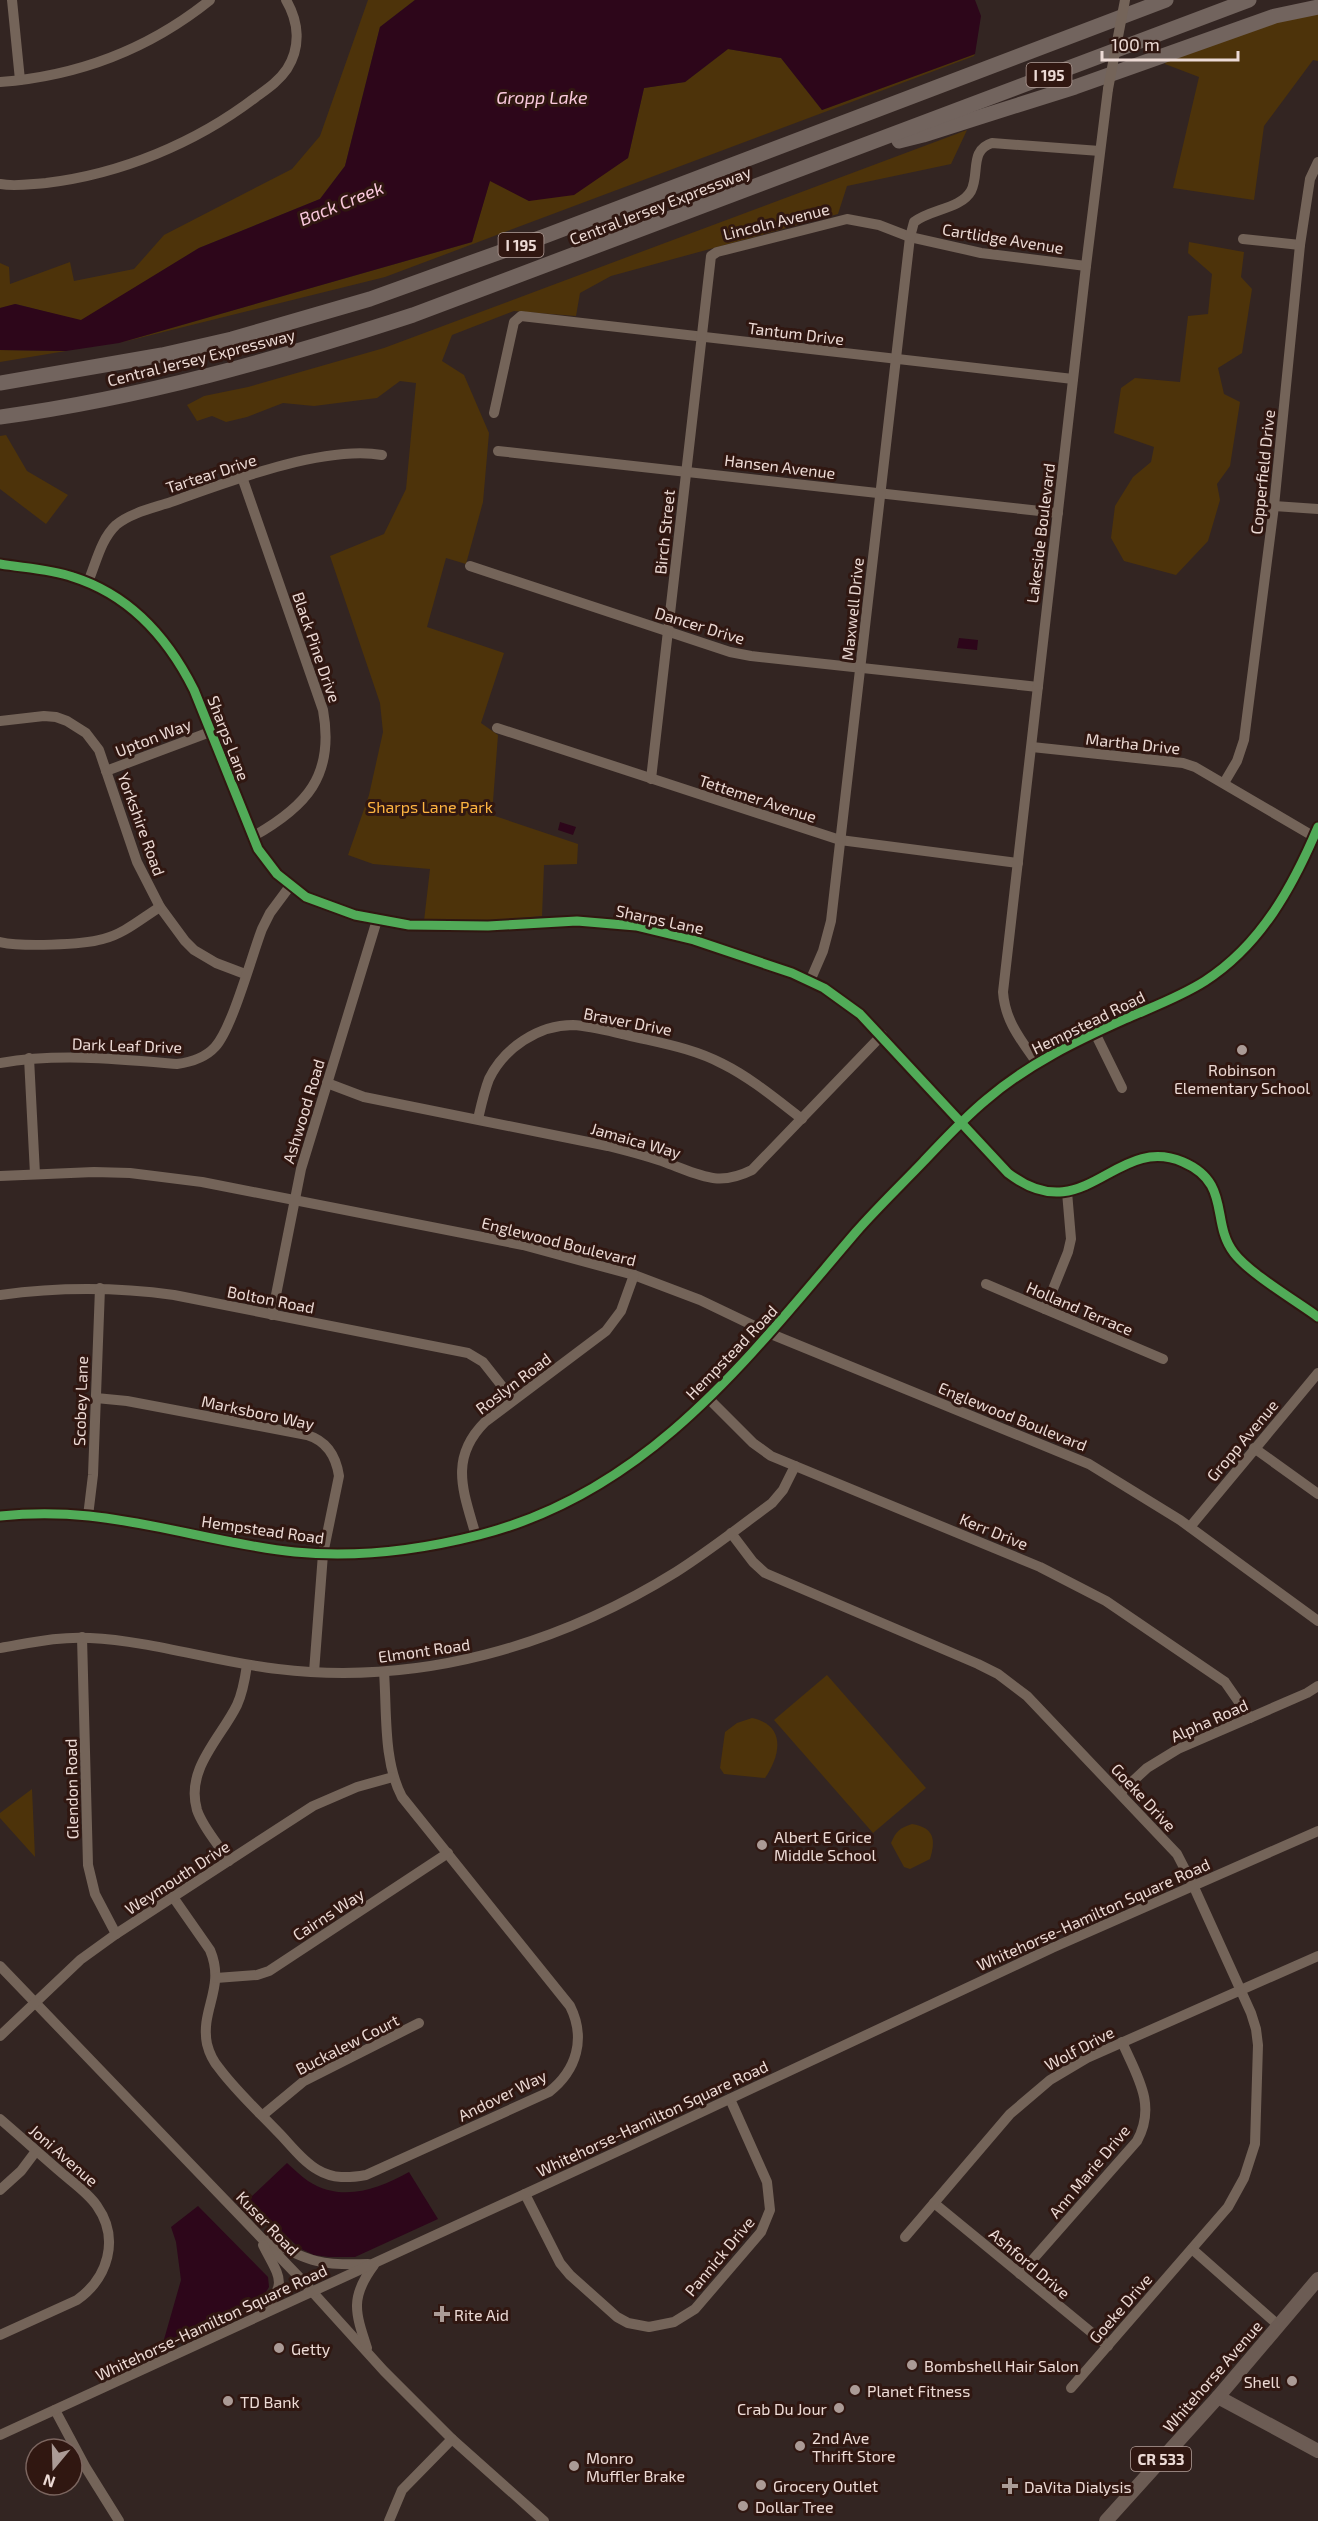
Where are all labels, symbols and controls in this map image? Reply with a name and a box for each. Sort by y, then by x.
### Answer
scale bar [1102,24,1238,62]
text: 100 m [1111,33,1160,55]
road number: I 195 [1026,63,1072,87]
water label: Gropp Lake [496,86,588,108]
street label: Central Jersey Expressway [567,161,754,248]
water label: Back Creek [295,176,387,230]
street label: Lincoln Avenue [721,199,831,243]
street label: Cartlidge Avenue [941,219,1065,257]
road number: I 195 [498,233,544,257]
street label: Tantum Drive [747,318,845,348]
street label: Central Jersey Expressway [105,324,297,390]
street label: Copperfield Drive [1246,409,1278,535]
street label: Tartear Drive [163,449,259,497]
street label: Hansen Avenue [723,450,837,482]
street label: Lakeside Boulevard [1022,462,1058,604]
street label: Birch Street [650,489,678,575]
street label: Maxwell Drive [837,556,867,662]
street label: Black Pine Drive [289,589,345,705]
street label: Dancer Drive [653,602,747,648]
street label: Sharps Lane [204,693,254,783]
street label: Upton Way [112,714,194,760]
street label: Martha Drive [1085,729,1181,757]
street label: Yorkshire Road [115,770,169,878]
street label: Tettemer Avenue [697,770,819,826]
park label: Sharps Lane Park [367,797,493,816]
street label: Sharps Lane [614,900,706,938]
street label: Hempstead Road [1028,986,1148,1058]
street label: Braver Drive [582,1003,674,1039]
street label: Dark Leaf Drive [72,1034,182,1056]
marker: Robinson Elementary School [1235,1043,1249,1057]
street label: Ashwood Road [278,1056,328,1166]
place label: Robinson Elementary School [1174,1060,1310,1097]
street label: Jamaica Way [589,1118,684,1162]
street label: Englewood Boulevard [480,1213,638,1269]
street label: Holland Terrace [1024,1277,1136,1339]
street label: Bolton Road [226,1281,316,1317]
street label: Hempstead Road [681,1301,781,1403]
street label: Roslyn Road [472,1348,554,1418]
street label: Scobey Lane [69,1356,91,1446]
street label: Englewood Boulevard [936,1377,1090,1455]
street label: Marksboro Way [200,1391,317,1433]
street label: Gropp Avenue [1202,1395,1282,1485]
street label: Kerr Drive [957,1509,1031,1553]
street label: Hempstead Road [200,1511,326,1547]
street label: Elmont Road [377,1634,471,1666]
street label: Alpha Road [1167,1695,1251,1745]
street label: Glendon Road [61,1739,81,1839]
street label: Goeke Drive [1108,1759,1180,1835]
place label: Albert E Grice Middle School [774,1827,877,1864]
street label: Weymouth Drive [121,1836,233,1918]
marker: Albert E Grice Middle School [755,1838,769,1852]
street label: Whitehorse-Hamilton Square Road [973,1854,1213,1974]
street label: Cairns Way [289,1884,368,1944]
street label: Buckalew Court [292,2010,402,2078]
street label: Wolf Drive [1041,2022,1117,2074]
street label: Whitehorse-Hamilton Square Road [533,2056,771,2180]
street label: Andover Way [455,2065,550,2125]
street label: Joni Avenue [26,2120,102,2190]
street label: Ann Marie Drive [1045,2121,1133,2221]
street label: Kuser Road [233,2187,303,2259]
street label: Pannick Drive [680,2212,758,2300]
street label: Ashford Drive [986,2224,1074,2302]
street label: Whitehorse-Hamilton Square Road [92,2260,330,2384]
street label: Goeke Drive [1085,2269,1155,2347]
place label: Rite Aid [454,2305,509,2324]
marker: Rite Aid [435,2307,449,2321]
street label: Whitehorse Avenue [1158,2316,1266,2436]
place label: Getty [291,2339,331,2358]
marker: Getty [272,2341,286,2355]
place label: Bombshell Hair Salon [924,2356,1079,2375]
marker: Bombshell Hair Salon [905,2358,919,2372]
place label: Shell [1244,2372,1280,2391]
marker: Shell [1285,2374,1299,2388]
place label: Planet Fitness [867,2381,970,2400]
marker: Planet Fitness [848,2383,862,2397]
place label: TD Bank [240,2392,300,2411]
marker: TD Bank [221,2394,235,2408]
place label: Crab Du Jour [737,2399,828,2418]
marker: Crab Du Jour [832,2401,846,2415]
place label: 2nd Ave Thrift Store [812,2428,896,2465]
north arrow [24,2437,84,2497]
marker: 2nd Ave Thrift Store [793,2439,807,2453]
road number: CR 533 [1131,2447,1191,2471]
place label: Monro Muffler Brake [586,2448,685,2485]
marker: Monro Muffler Brake [567,2459,581,2473]
text: N [40,2471,58,2493]
place label: Grocery Outlet [773,2476,878,2495]
marker: DaVita Dialysis [1001,2477,1019,2495]
place label: DaVita Dialysis [1024,2477,1132,2496]
marker: Grocery Outlet [754,2478,768,2492]
place label: Dollar Tree [755,2497,833,2516]
marker: Dollar Tree [736,2499,750,2513]

